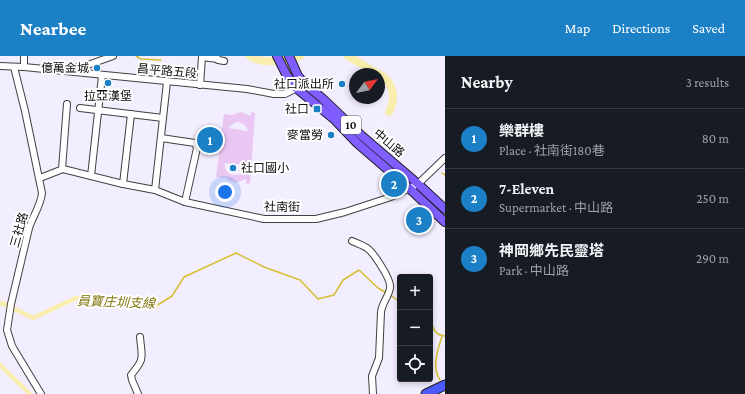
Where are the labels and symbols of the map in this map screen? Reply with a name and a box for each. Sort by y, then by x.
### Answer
place label: 億萬金城 [41,61,89,75]
street label: 昌平路五段 [136,61,198,81]
marker: 億萬金城 [92,63,102,73]
north arrow [349,68,385,104]
place label: 社口派出所 [274,77,334,91]
marker: 拉亞漢堡 [103,78,113,88]
marker: 社口派出所 [337,79,347,89]
place label: 拉亞漢堡 [84,89,132,103]
place label: 社口 [285,102,309,116]
marker: 社口 [312,104,322,114]
road number: 10 [341,116,361,134]
pin: 1 [197,125,223,155]
street label: 中山路 [371,126,407,160]
place label: 麥當勞 [287,128,323,142]
marker: 麥當勞 [326,130,336,140]
place label: 社口國小 [241,161,289,175]
marker: 社口國小 [228,163,238,173]
pin: 2 [381,169,407,199]
your location [215,182,235,202]
street label: 社南街 [264,200,300,214]
pin: 3 [406,205,432,235]
street label: 三社路 [7,211,31,249]
water label: 員寶庄圳支線 [77,293,157,311]

